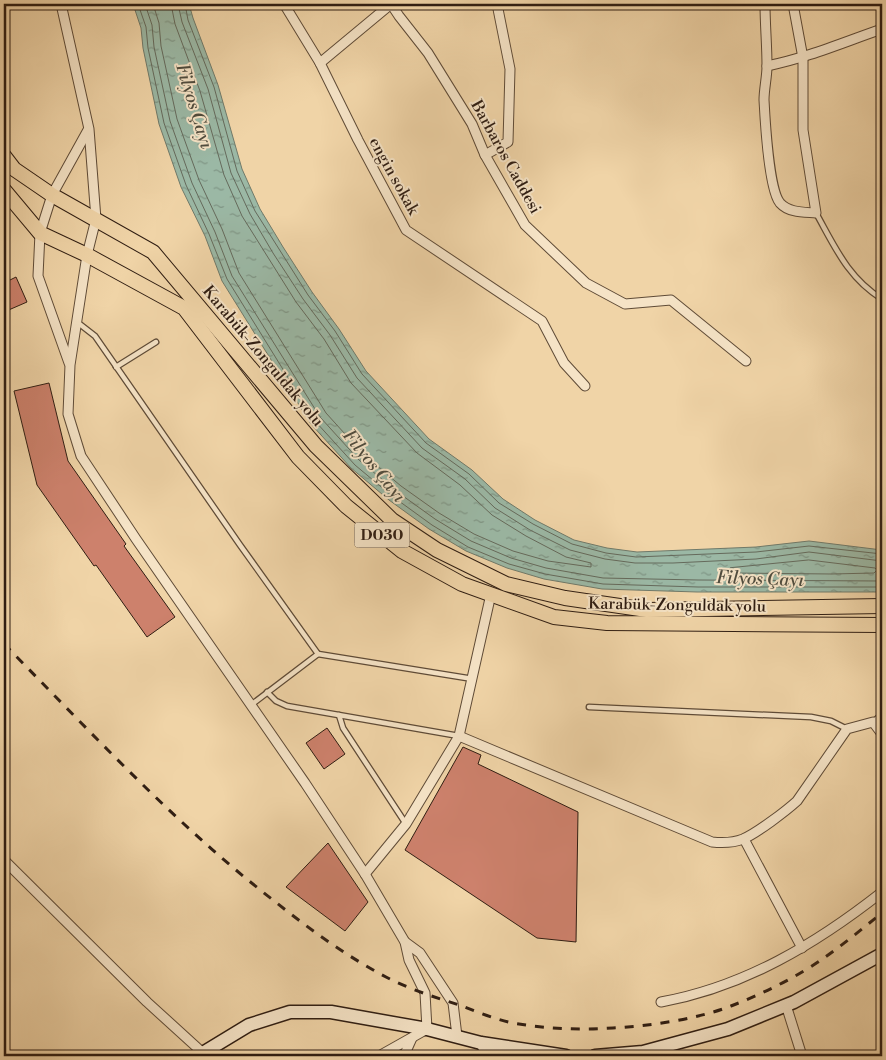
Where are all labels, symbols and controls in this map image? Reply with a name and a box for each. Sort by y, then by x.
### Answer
water label: Filyos Çayı [170,61,218,152]
street label: Barbaros Caddesi [466,96,546,217]
street label: engin sokak [365,134,424,220]
street label: Karabük-Zonguldak yolu [198,281,328,431]
water label: Filyos Çayı [337,425,411,508]
road number: D030 [354,522,410,548]
water label: Filyos Çayı [716,566,805,592]
street label: Karabük-Zonguldak yolu [588,593,766,617]

